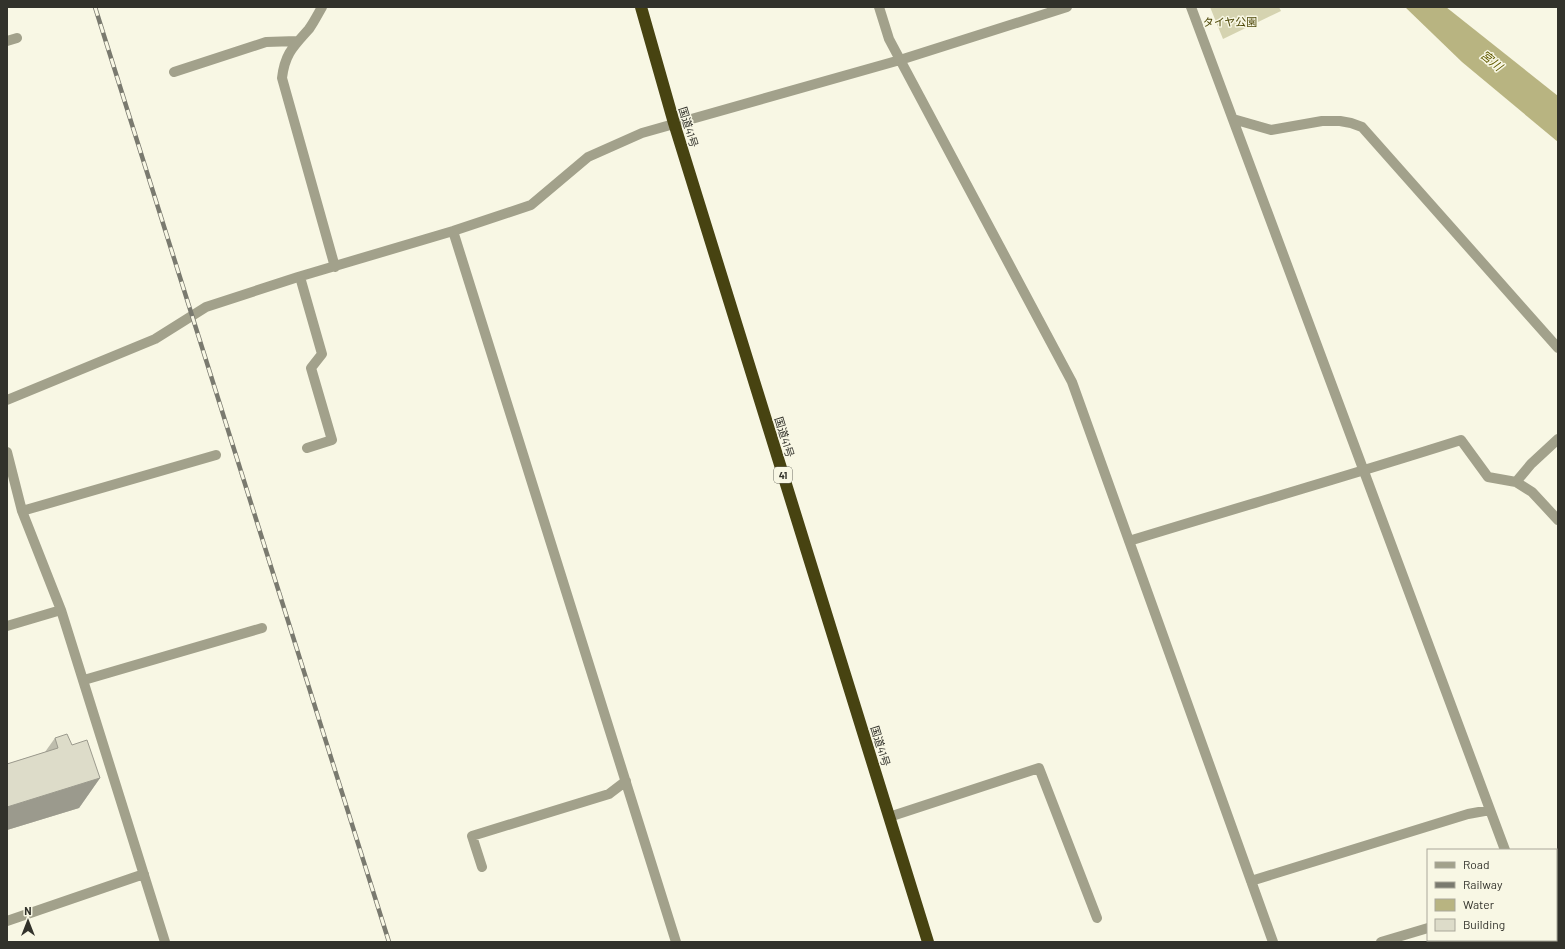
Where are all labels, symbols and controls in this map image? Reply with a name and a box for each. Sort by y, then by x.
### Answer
park label: タイヤ公園 [1203,15,1257,28]
water label: 宮川 [1478,47,1507,74]
street label: 国道41号 [677,105,701,149]
street label: 国道41号 [773,415,797,459]
road number: 41 [774,467,792,483]
street label: 国道41号 [869,724,893,768]
legend [1427,849,1557,941]
text: Road [1463,857,1490,871]
text: Railway [1463,877,1503,891]
text: Water [1463,897,1495,911]
north arrow [8,901,48,941]
text: N [24,904,32,917]
text: Building [1463,917,1505,931]

